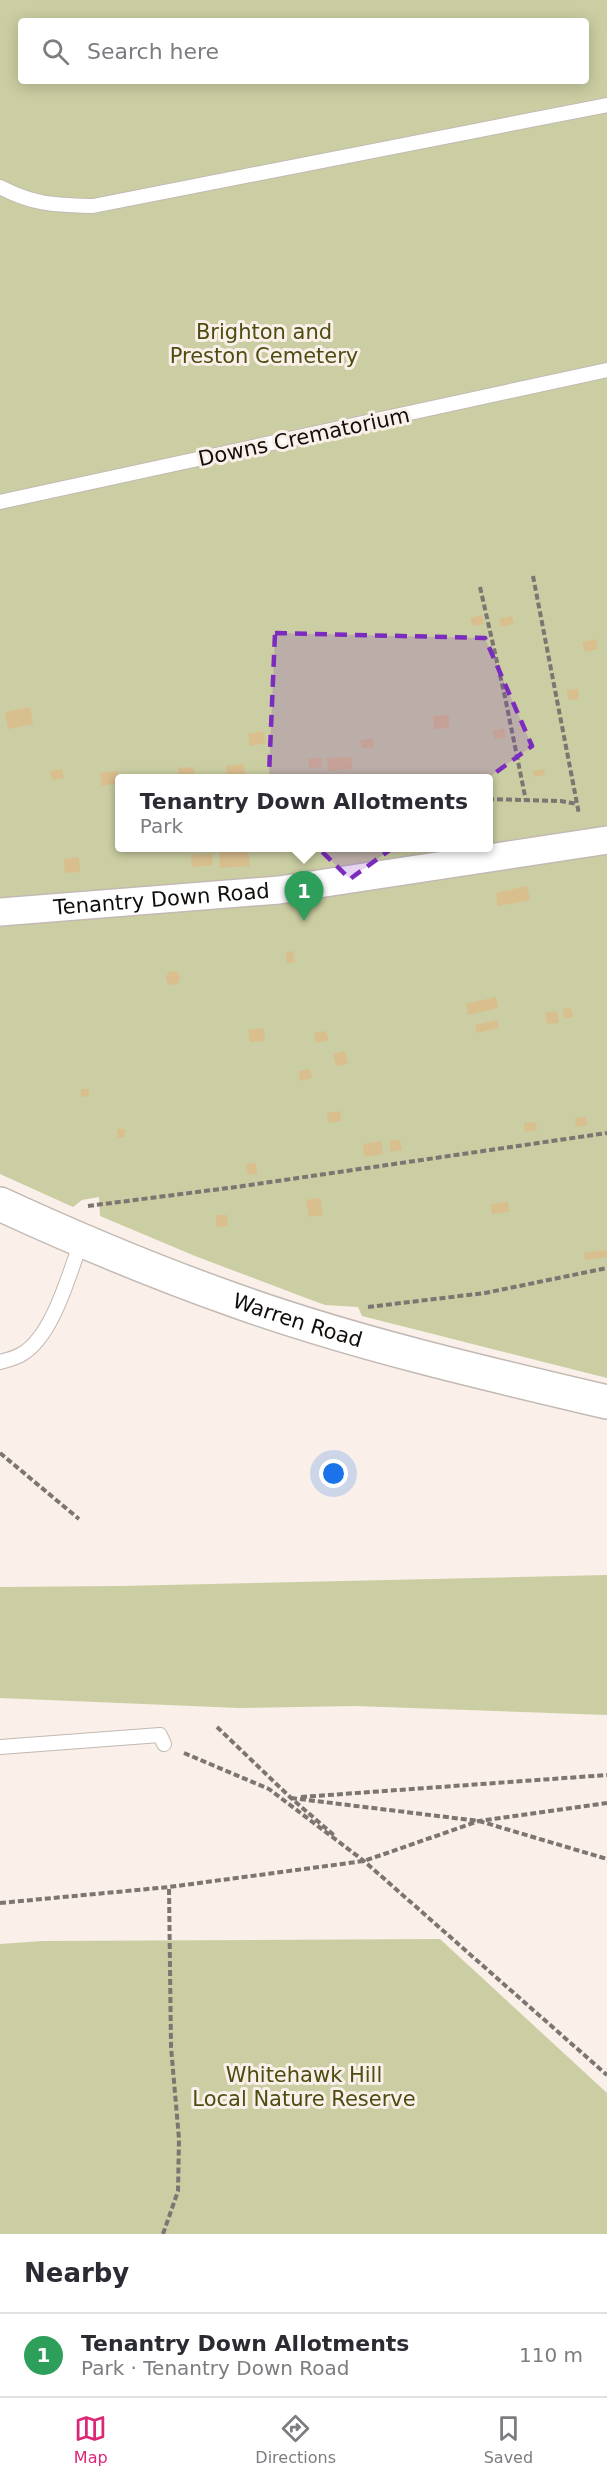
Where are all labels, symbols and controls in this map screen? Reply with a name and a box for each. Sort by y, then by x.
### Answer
search box [18,18,589,84]
icon: search [39,35,72,68]
text: Search here [87,39,219,64]
park label: Brighton and Preston Cemetery [170,320,358,368]
street label: Downs Crematorium [196,403,412,471]
popup [115,774,493,852]
text: Tenantry Down Allotments [140,789,468,814]
text: Park [140,814,183,838]
pin: 1 [284,872,324,921]
street label: Tenantry Down Road [52,879,270,920]
street label: Warren Road [230,1289,365,1352]
your location [319,1459,348,1488]
park label: Whitehawk Hill Local Nature Reserve [192,2063,416,2111]
text: Nearby [24,2258,129,2288]
text: Tenantry Down Allotments [81,2331,409,2356]
text: 1 [37,2343,50,2367]
text: 110 m [519,2343,583,2367]
text: Park · Tenantry Down Road [81,2356,350,2380]
tab: Map [74,2412,108,2467]
tab: Directions [255,2412,336,2467]
tab: Saved [484,2412,533,2467]

